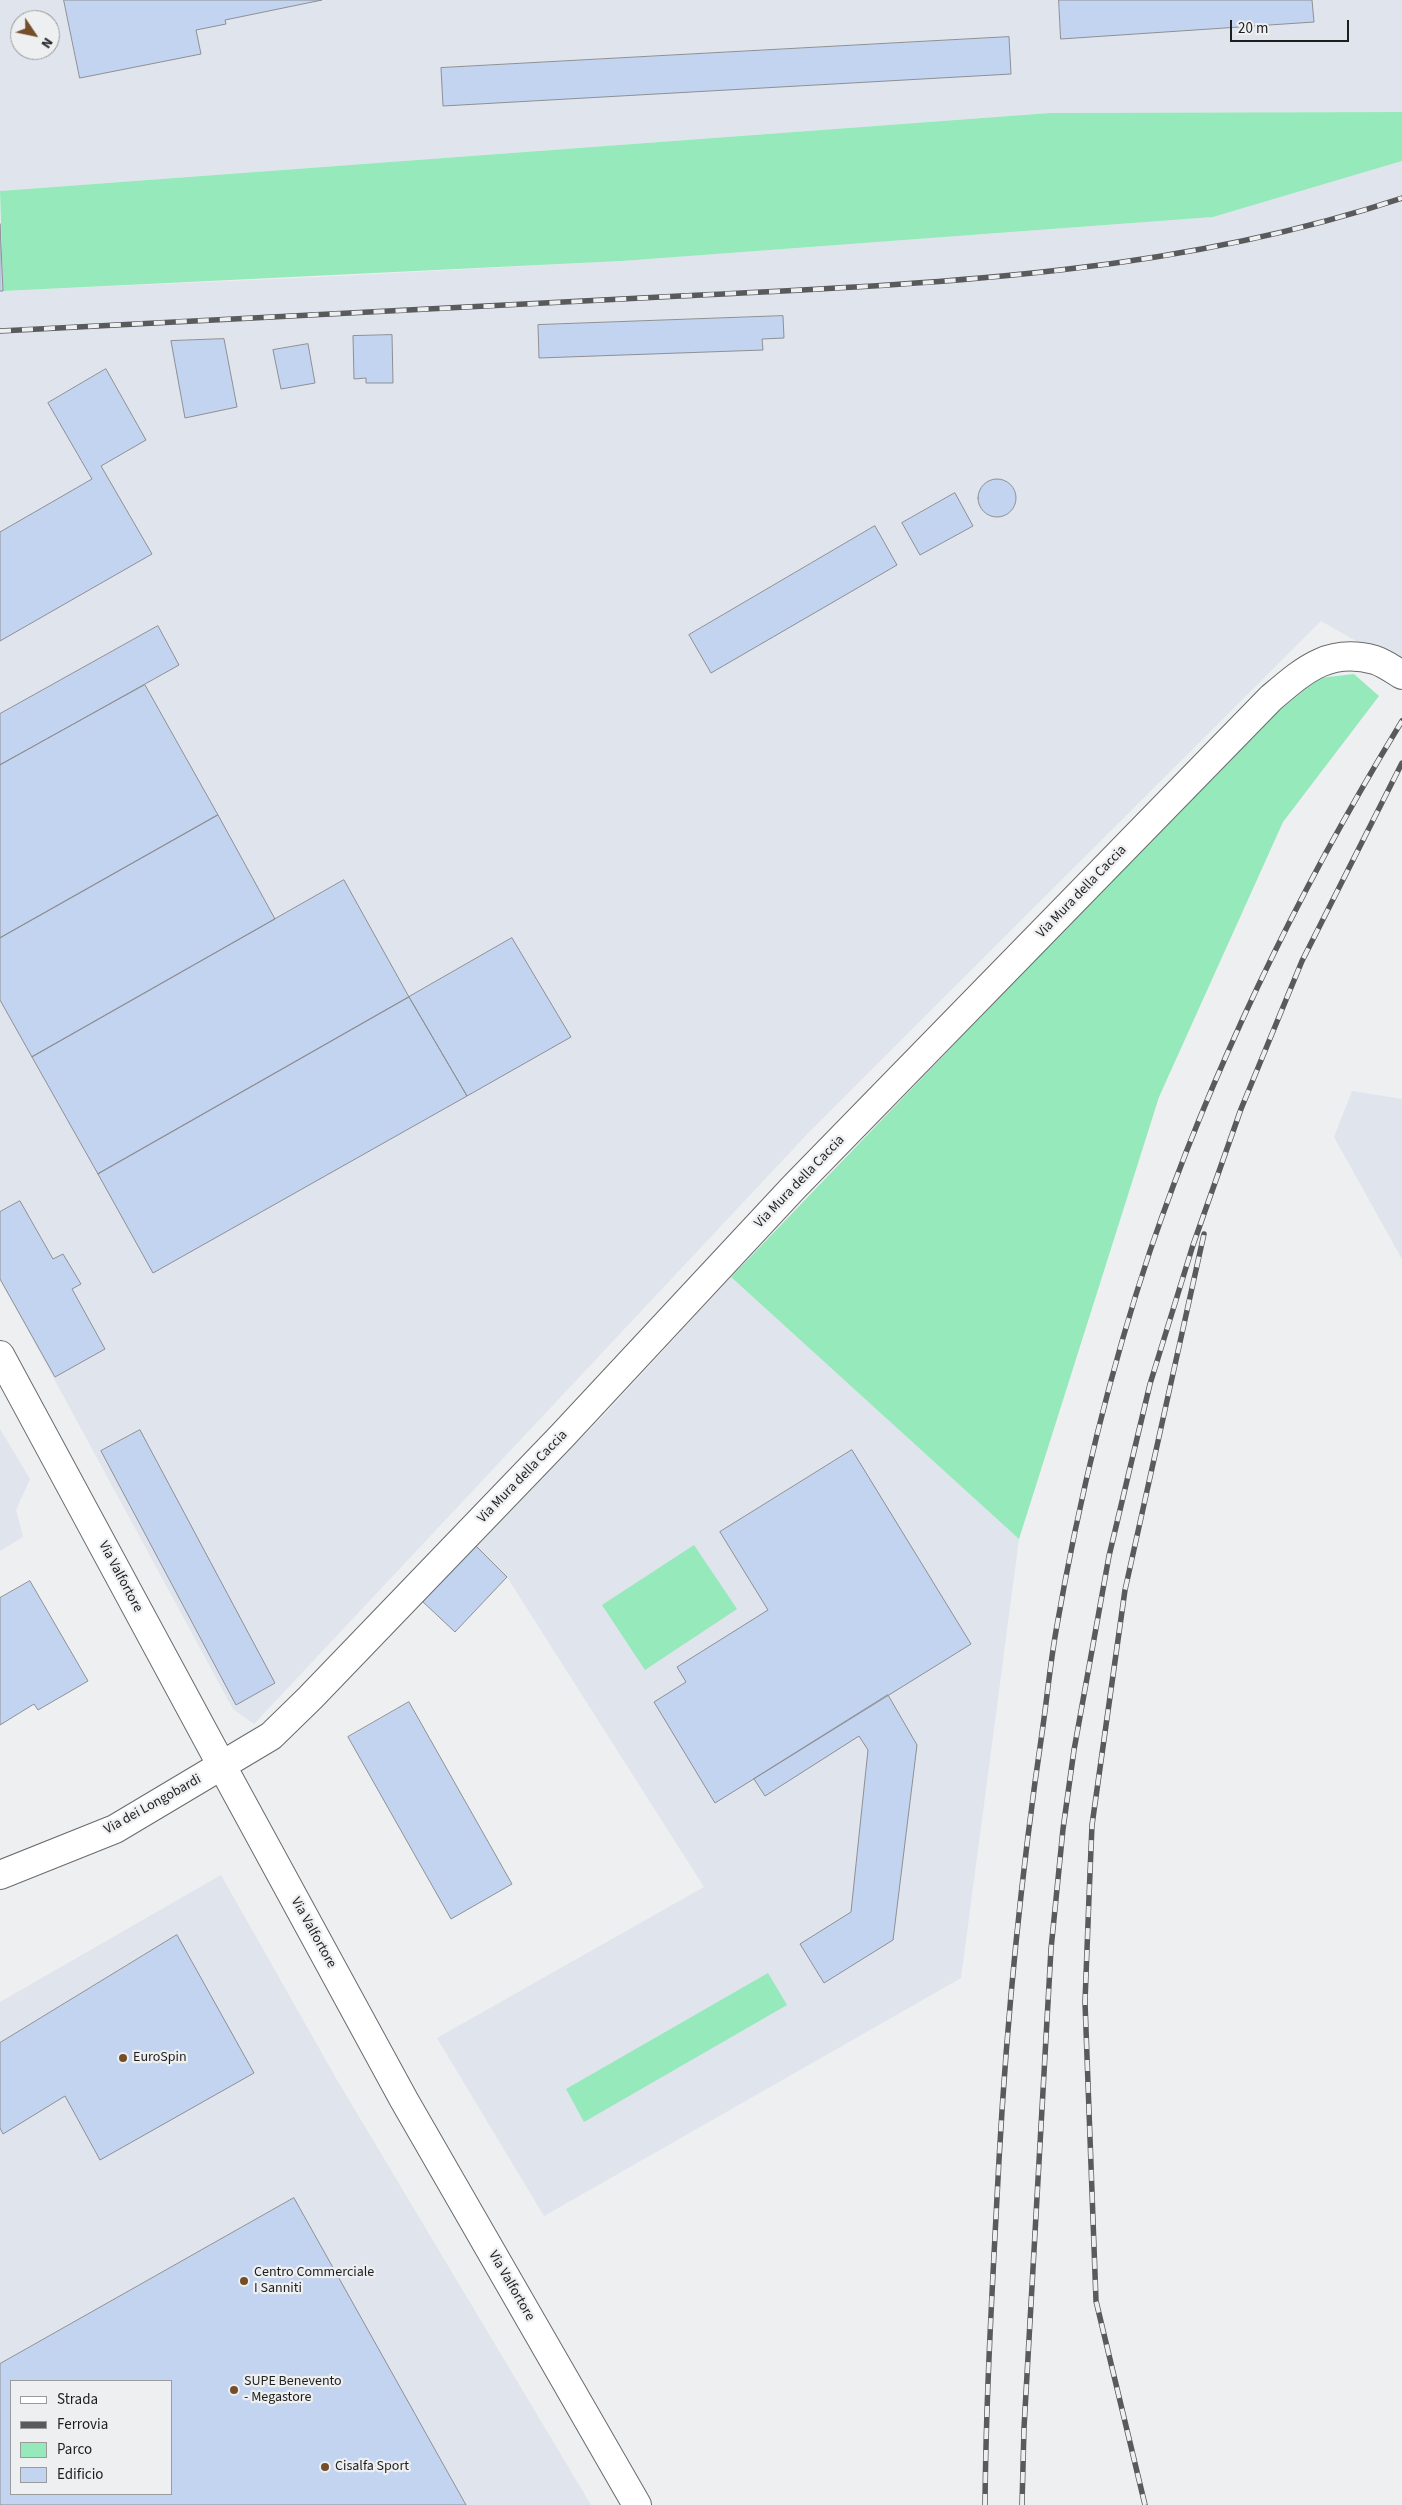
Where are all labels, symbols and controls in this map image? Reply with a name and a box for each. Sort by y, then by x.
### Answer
north arrow [10,10,60,60]
scale bar [1232,10,1351,42]
text: 20 m [1238,18,1268,39]
text: N [36,33,58,52]
street label: Via Mura della Caccia [1033,842,1131,942]
street label: Via Mura della Caccia [751,1132,849,1232]
street label: Via Mura della Caccia [474,1427,572,1527]
street label: Via Valfortore [94,1539,146,1615]
street label: Via dei Longobardi [102,1771,204,1839]
street label: Via Valfortore [287,1895,339,1971]
place label: EuroSpin [133,2050,187,2066]
marker: EuroSpin [117,2052,129,2064]
street label: Via Valfortore [484,2248,538,2324]
place label: Centro Commerciale I Sanniti [254,2265,374,2298]
marker: Centro Commerciale I Sanniti [238,2275,250,2287]
place label: SUPE Benevento - Megastore [244,2374,342,2406]
legend [10,2380,172,2495]
marker: SUPE Benevento - Megastore [228,2384,240,2396]
text: Strada [57,2389,98,2410]
text: Ferrovia [57,2414,108,2435]
text: Parco [57,2439,92,2460]
place label: Cisalfa Sport [335,2459,409,2475]
marker: Cisalfa Sport [319,2461,331,2473]
text: Edificio [57,2464,104,2485]

